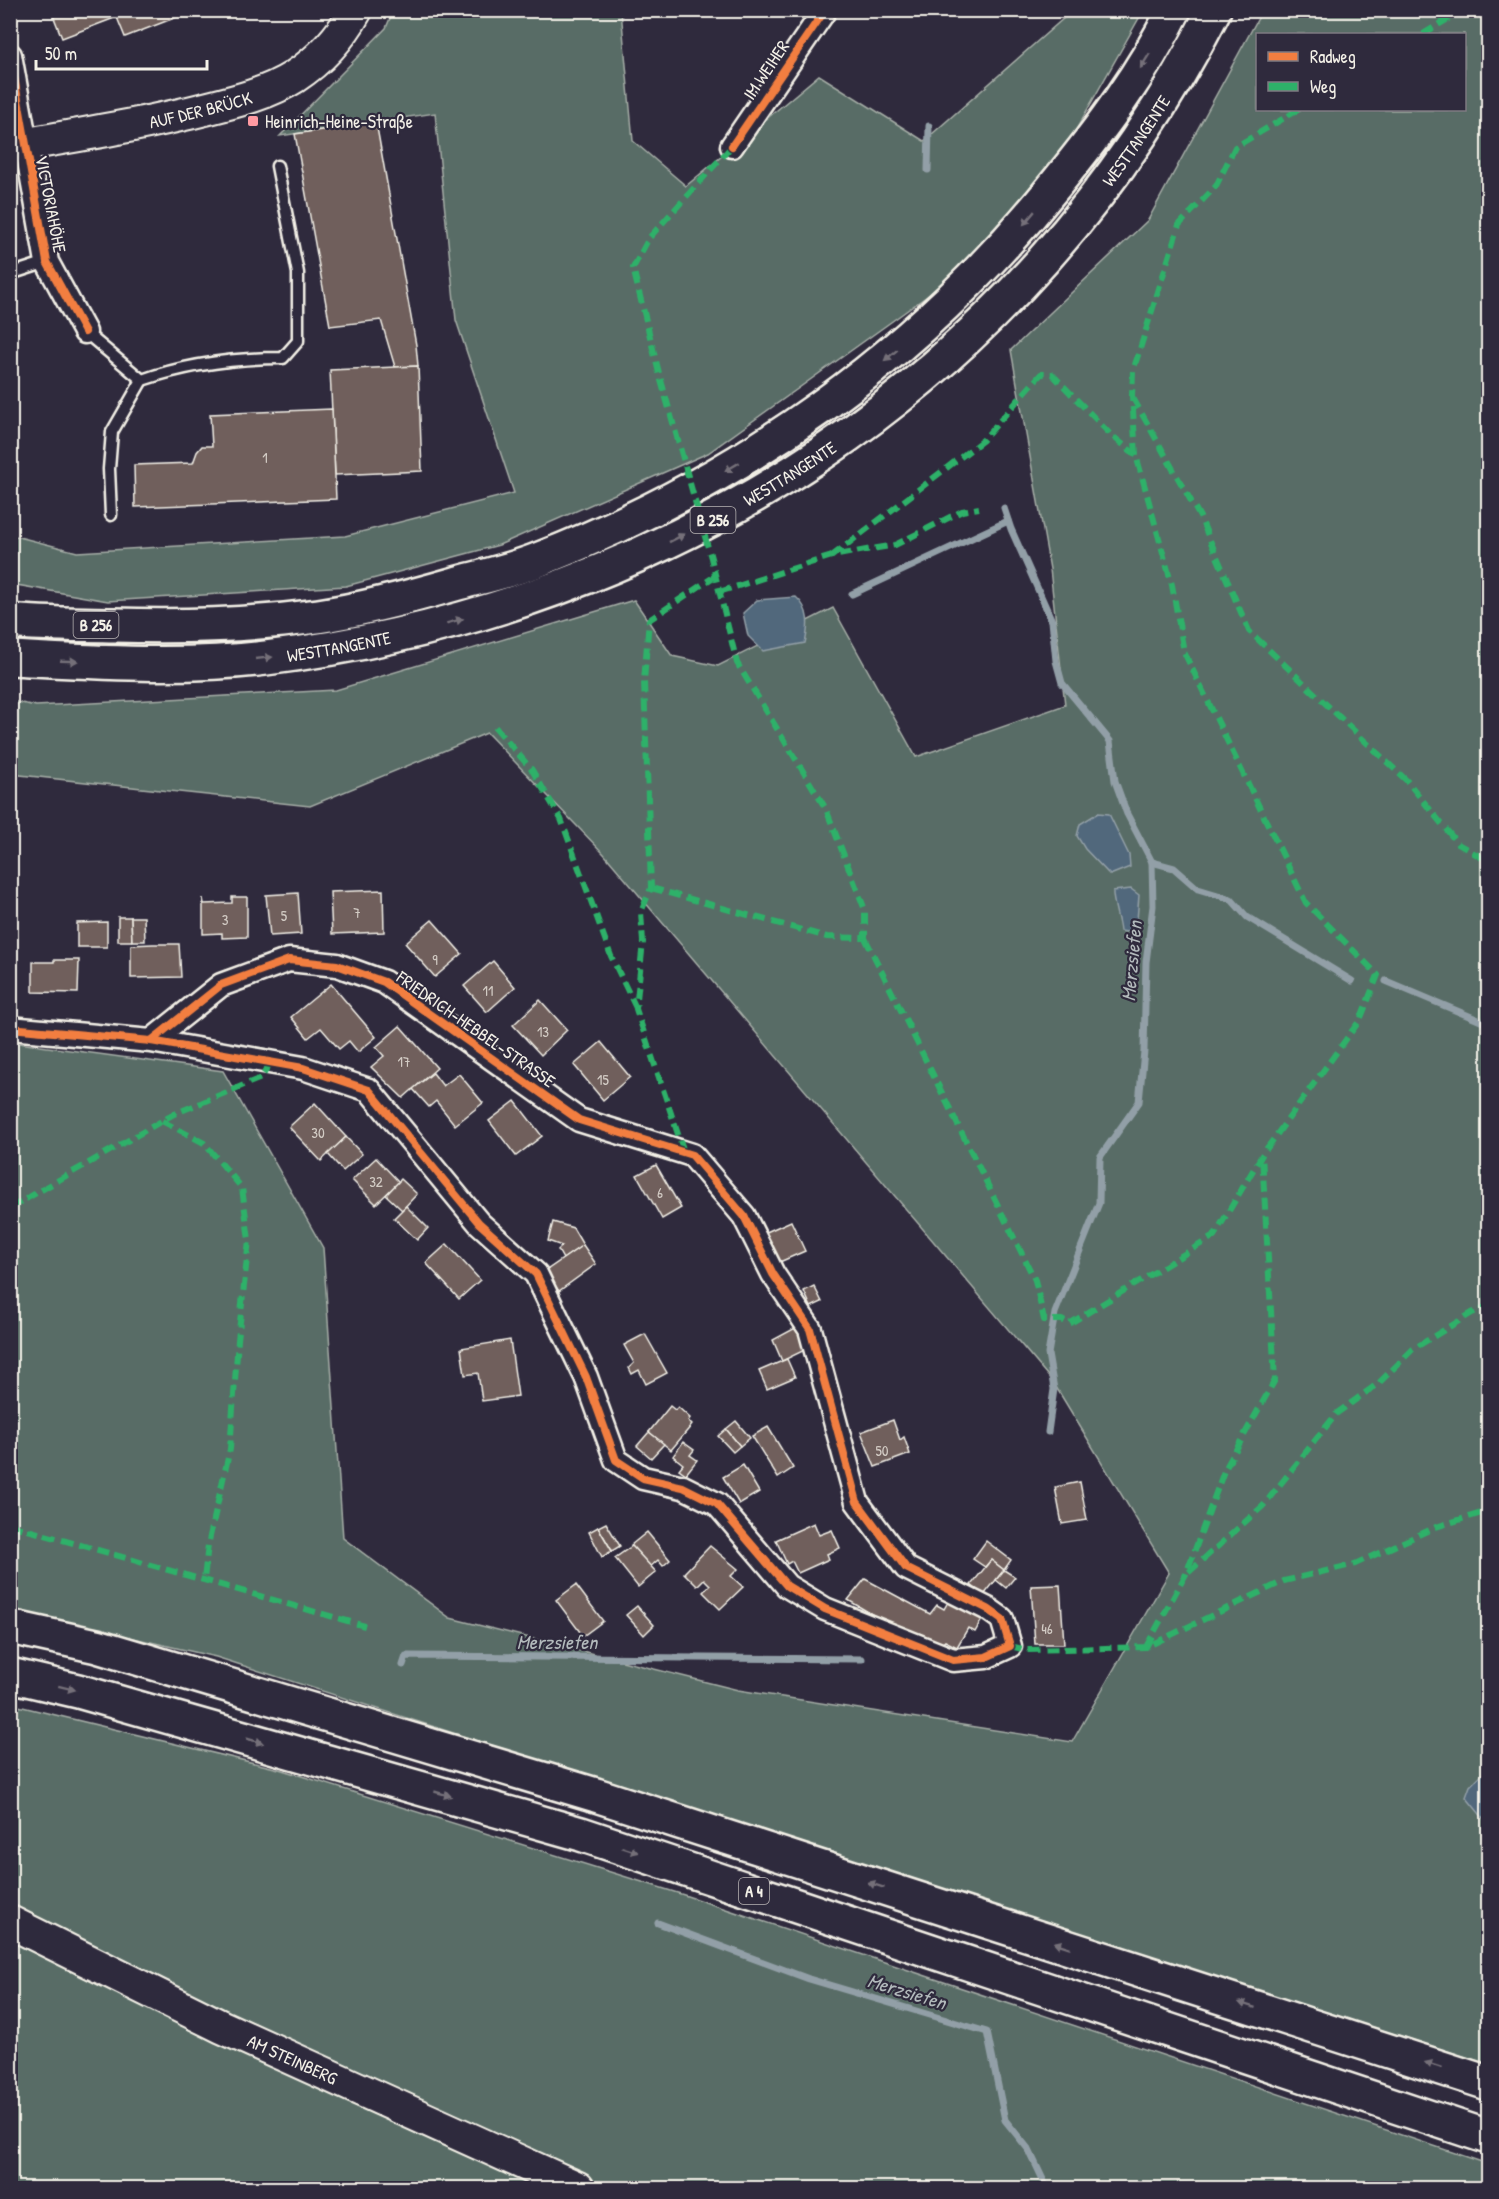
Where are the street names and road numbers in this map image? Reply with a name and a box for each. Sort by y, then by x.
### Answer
street label: IM WEIHER [737,35,795,105]
street label: AUF DER BRÜCK [147,84,255,134]
street label: WESTTANGENTE [1096,90,1176,191]
street label: VICTORIAHÖHE [29,153,73,255]
street label: WESTTANGENTE [739,435,841,512]
road number: B 256 [690,507,736,533]
road number: B 256 [74,612,118,638]
street label: WESTTANGENTE [285,624,393,668]
street label: FRIEDRICH-HEBBEL-STRASSE [391,964,560,1093]
road number: A 4 [739,1878,769,1904]
street label: AM STEINBERG [244,2028,342,2090]

